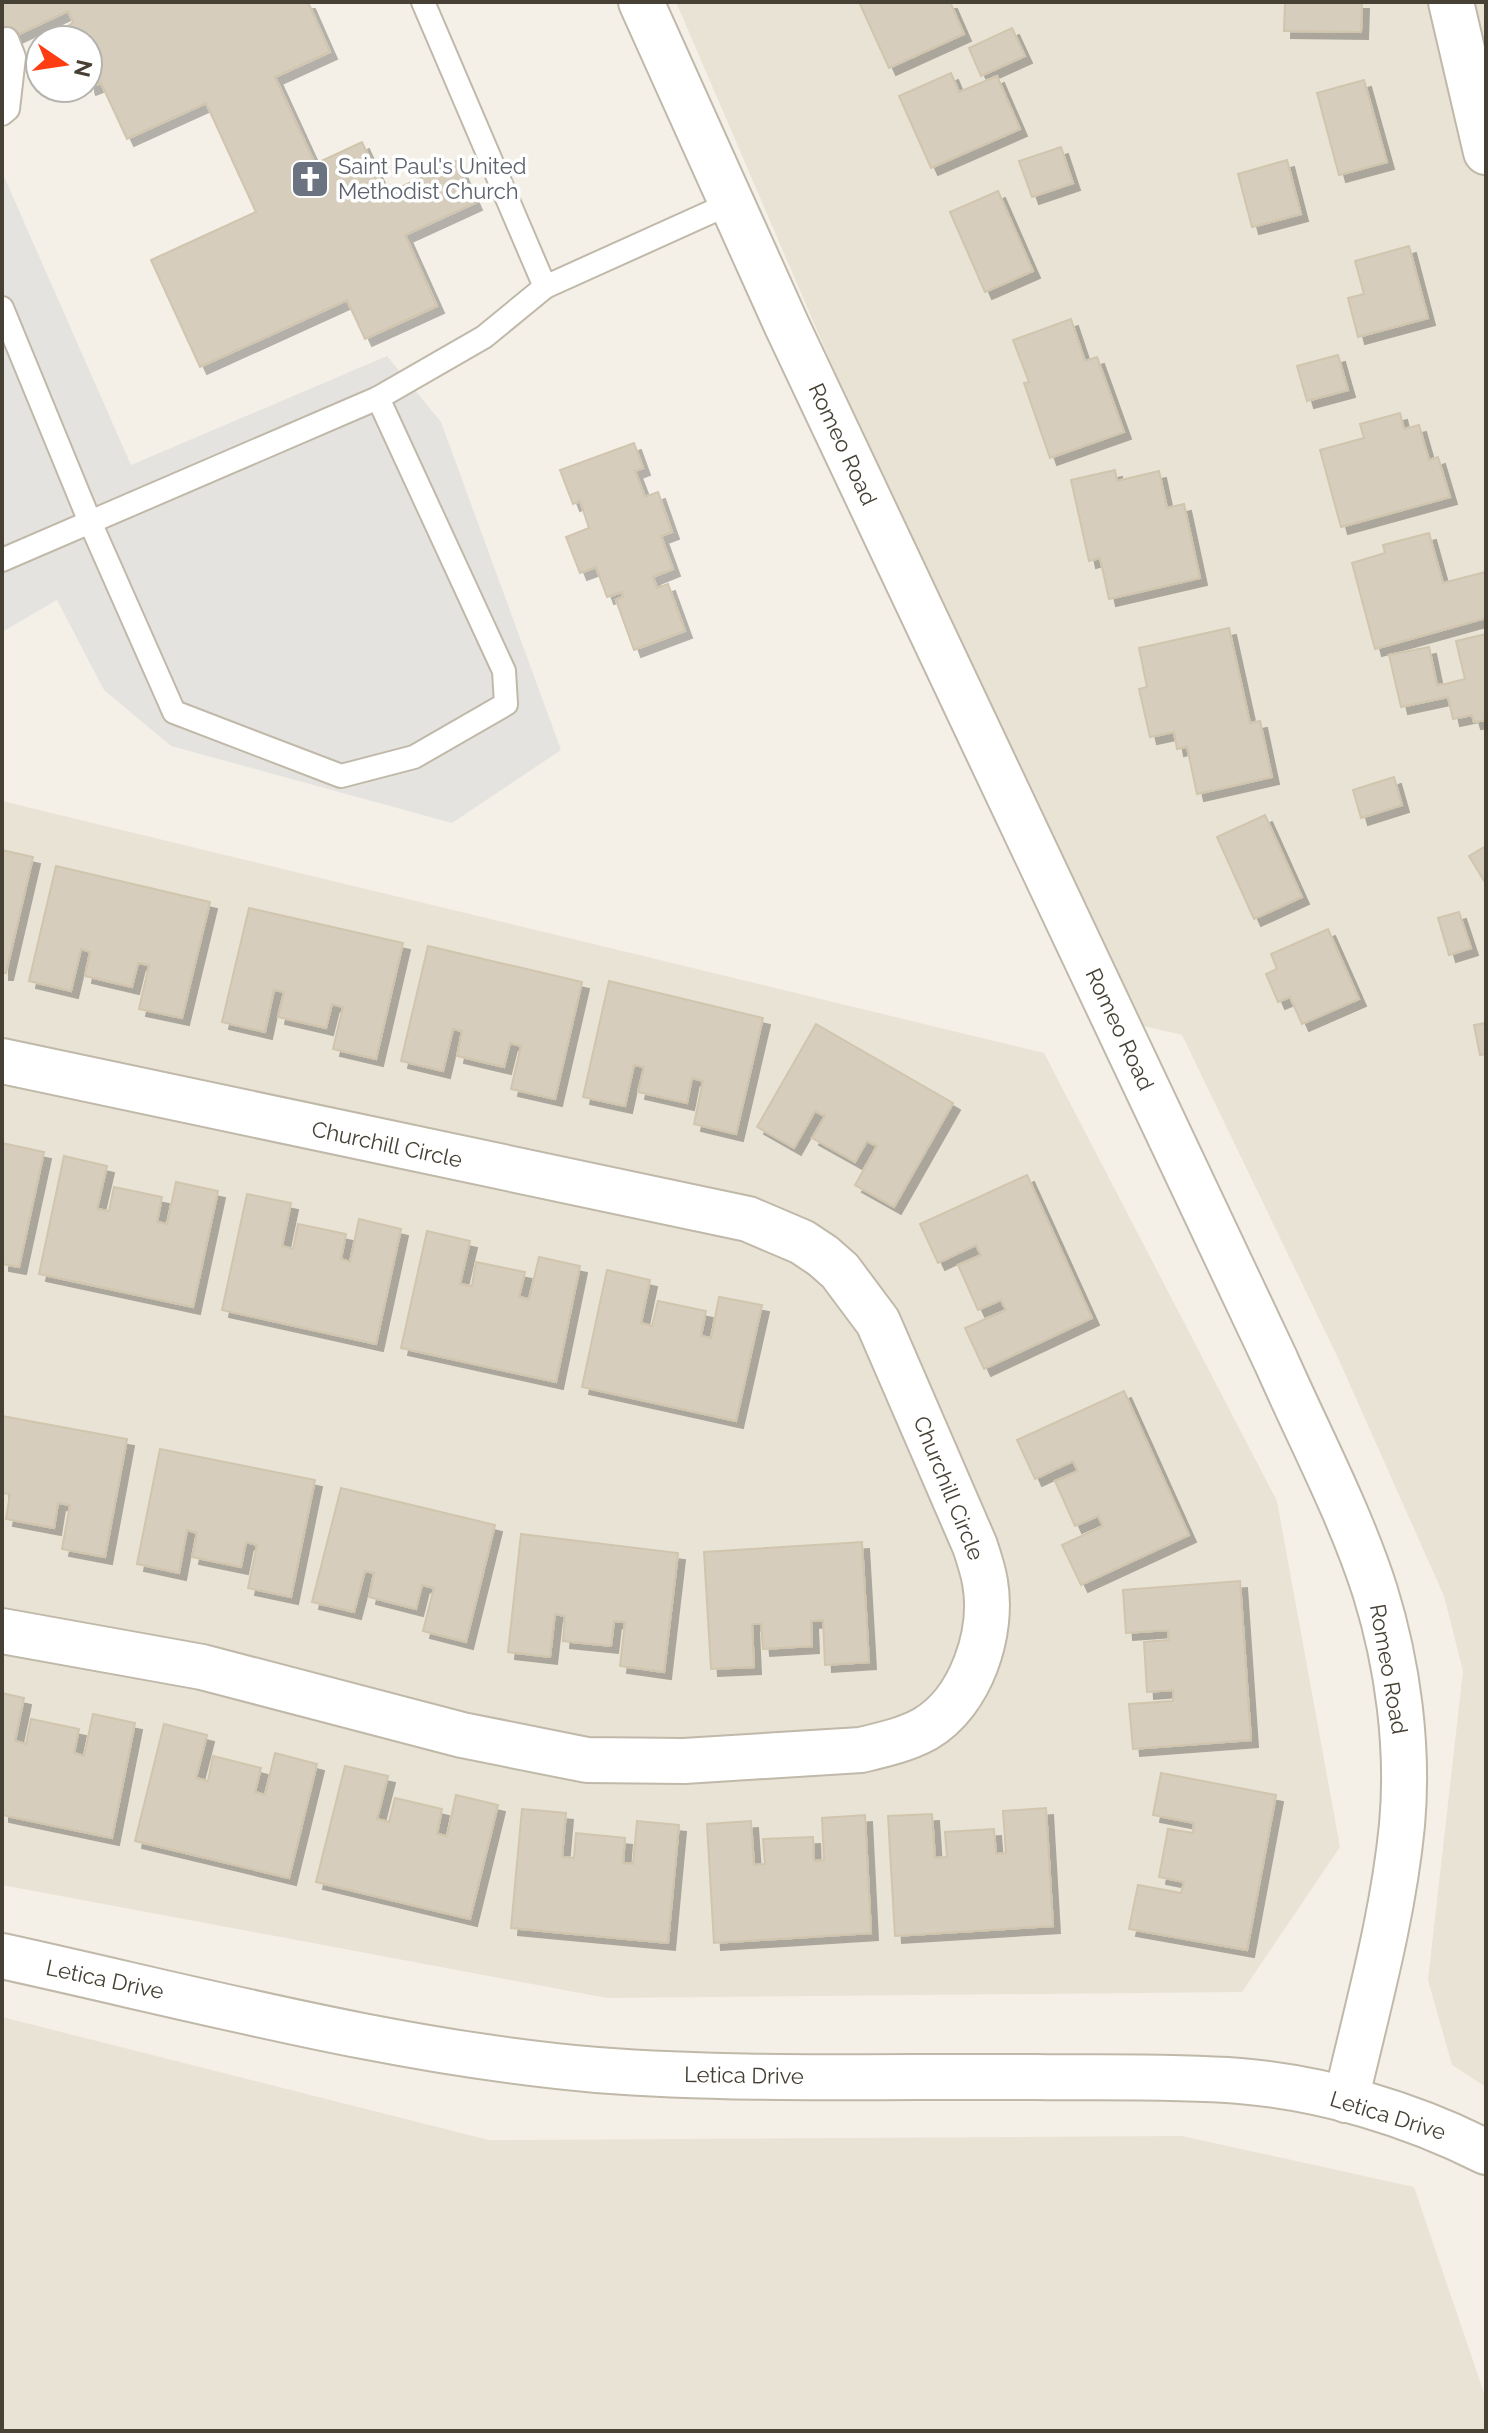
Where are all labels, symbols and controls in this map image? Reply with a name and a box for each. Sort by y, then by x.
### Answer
north arrow [24,24,104,104]
text: N [69,57,98,80]
place label: Saint Paul's United Methodist Church [338,153,526,204]
church icon: Saint Paul's United Methodist Church [289,158,331,200]
street label: Romeo Road [803,379,883,509]
street label: Romeo Road [1080,964,1160,1094]
street label: Churchill Circle [309,1115,465,1173]
street label: Churchill Circle [908,1412,990,1564]
street label: Romeo Road [1365,1602,1413,1736]
street label: Letica Drive [44,1954,166,2004]
street label: Letica Drive [684,2061,804,2089]
street label: Letica Drive [1327,2085,1449,2145]

